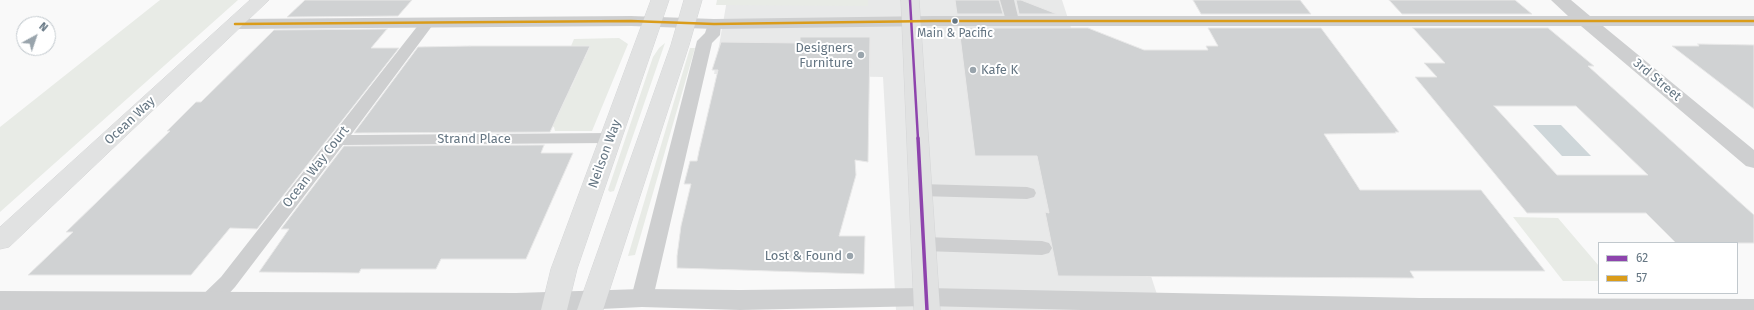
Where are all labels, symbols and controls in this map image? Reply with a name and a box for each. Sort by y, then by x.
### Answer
north arrow [16,16,56,56]
marker: Main & Pacific [950,16,960,26]
text: N [36,20,50,35]
place label: Main & Pacific [917,27,993,41]
place label: Designers Furniture [795,40,853,71]
marker: Designers Furniture [856,50,866,60]
street label: 3rd Street [1630,56,1684,104]
place label: Kafe K [981,62,1018,78]
marker: Kafe K [968,65,978,75]
street label: Ocean Way [101,94,159,148]
street label: Neilson Way [585,118,625,190]
street label: Ocean Way Court [279,123,353,211]
street label: Strand Place [437,131,511,147]
legend [1598,242,1738,294]
place label: Lost & Found [765,248,842,264]
marker: Lost & Found [845,251,855,261]
text: 62 [1636,251,1648,265]
text: 57 [1636,271,1647,285]

